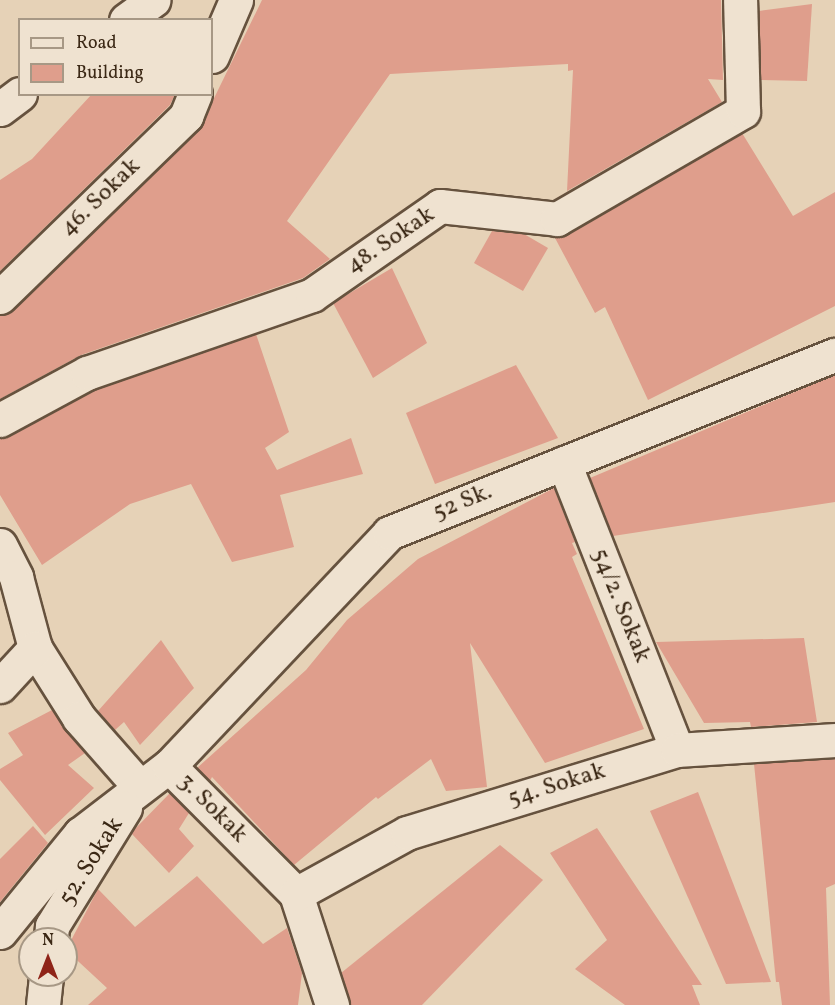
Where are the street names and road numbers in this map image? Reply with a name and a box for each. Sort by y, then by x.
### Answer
street label: 46. Sokak [55,153,147,243]
street label: 48. Sokak [341,201,441,281]
street label: 52 Sk. [429,478,497,528]
street label: 54/2. Sokak [584,545,656,667]
street label: 54. Sokak [505,758,609,814]
street label: 3. Sokak [171,768,253,850]
street label: 52. Sokak [54,812,130,912]

